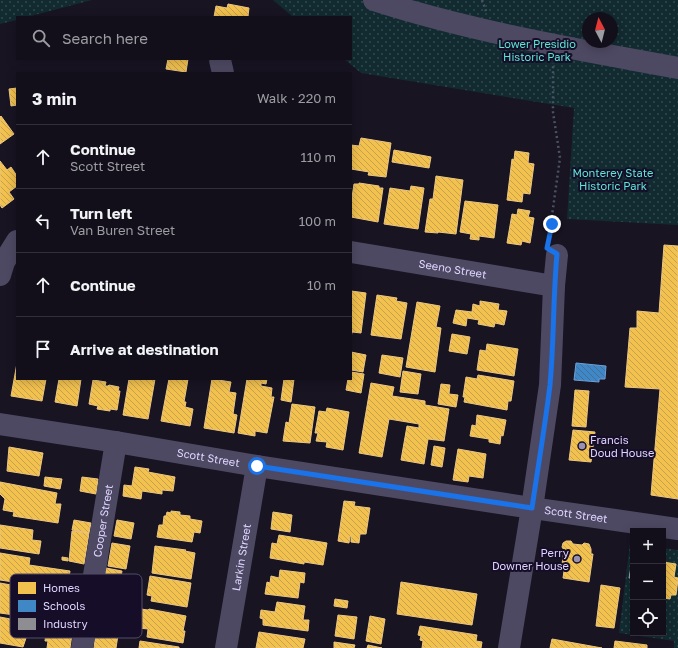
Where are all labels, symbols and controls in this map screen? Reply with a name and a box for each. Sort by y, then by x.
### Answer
north arrow [582,12,618,48]
search box [16,16,352,60]
icon: search [30,27,52,49]
text: Search here [62,29,148,47]
park label: Lower Presidio Historic Park [498,37,576,63]
text: 3 min [32,88,76,109]
text: Walk · 220 m [257,90,336,106]
text: Continue [70,140,136,158]
icon: ahead [32,146,54,168]
text: 110 m [301,149,336,165]
text: Scott Street [70,158,145,174]
park label: Monterey State Historic Park [573,166,653,192]
text: Turn left [70,204,132,222]
icon: left [32,210,54,232]
text: 100 m [299,213,336,229]
route end [543,215,561,233]
text: Van Buren Street [70,222,175,238]
street label: Seeno Street [418,256,488,281]
icon: ahead [32,274,54,296]
text: Continue [70,276,136,294]
text: 10 m [307,277,336,293]
icon: arrive [32,338,54,360]
text: Arrive at destination [70,340,219,358]
place label: Francis Doud House [590,433,654,459]
marker: Francis Doud House [577,441,587,451]
street label: Scott Street [176,445,241,469]
route start [248,457,266,475]
street label: Cooper Street [90,483,115,558]
street label: Scott Street [544,503,608,525]
street label: Larkin Street [229,523,253,592]
map controls [630,528,666,636]
button: + [630,528,666,564]
place label: Perry Downer House [492,546,569,572]
marker: Perry Downer House [572,554,582,564]
button: − [630,564,666,600]
legend [10,574,142,638]
text: Homes [43,581,80,594]
text: Schools [43,599,86,612]
button: locate [630,600,666,636]
text: Industry [43,617,88,630]

